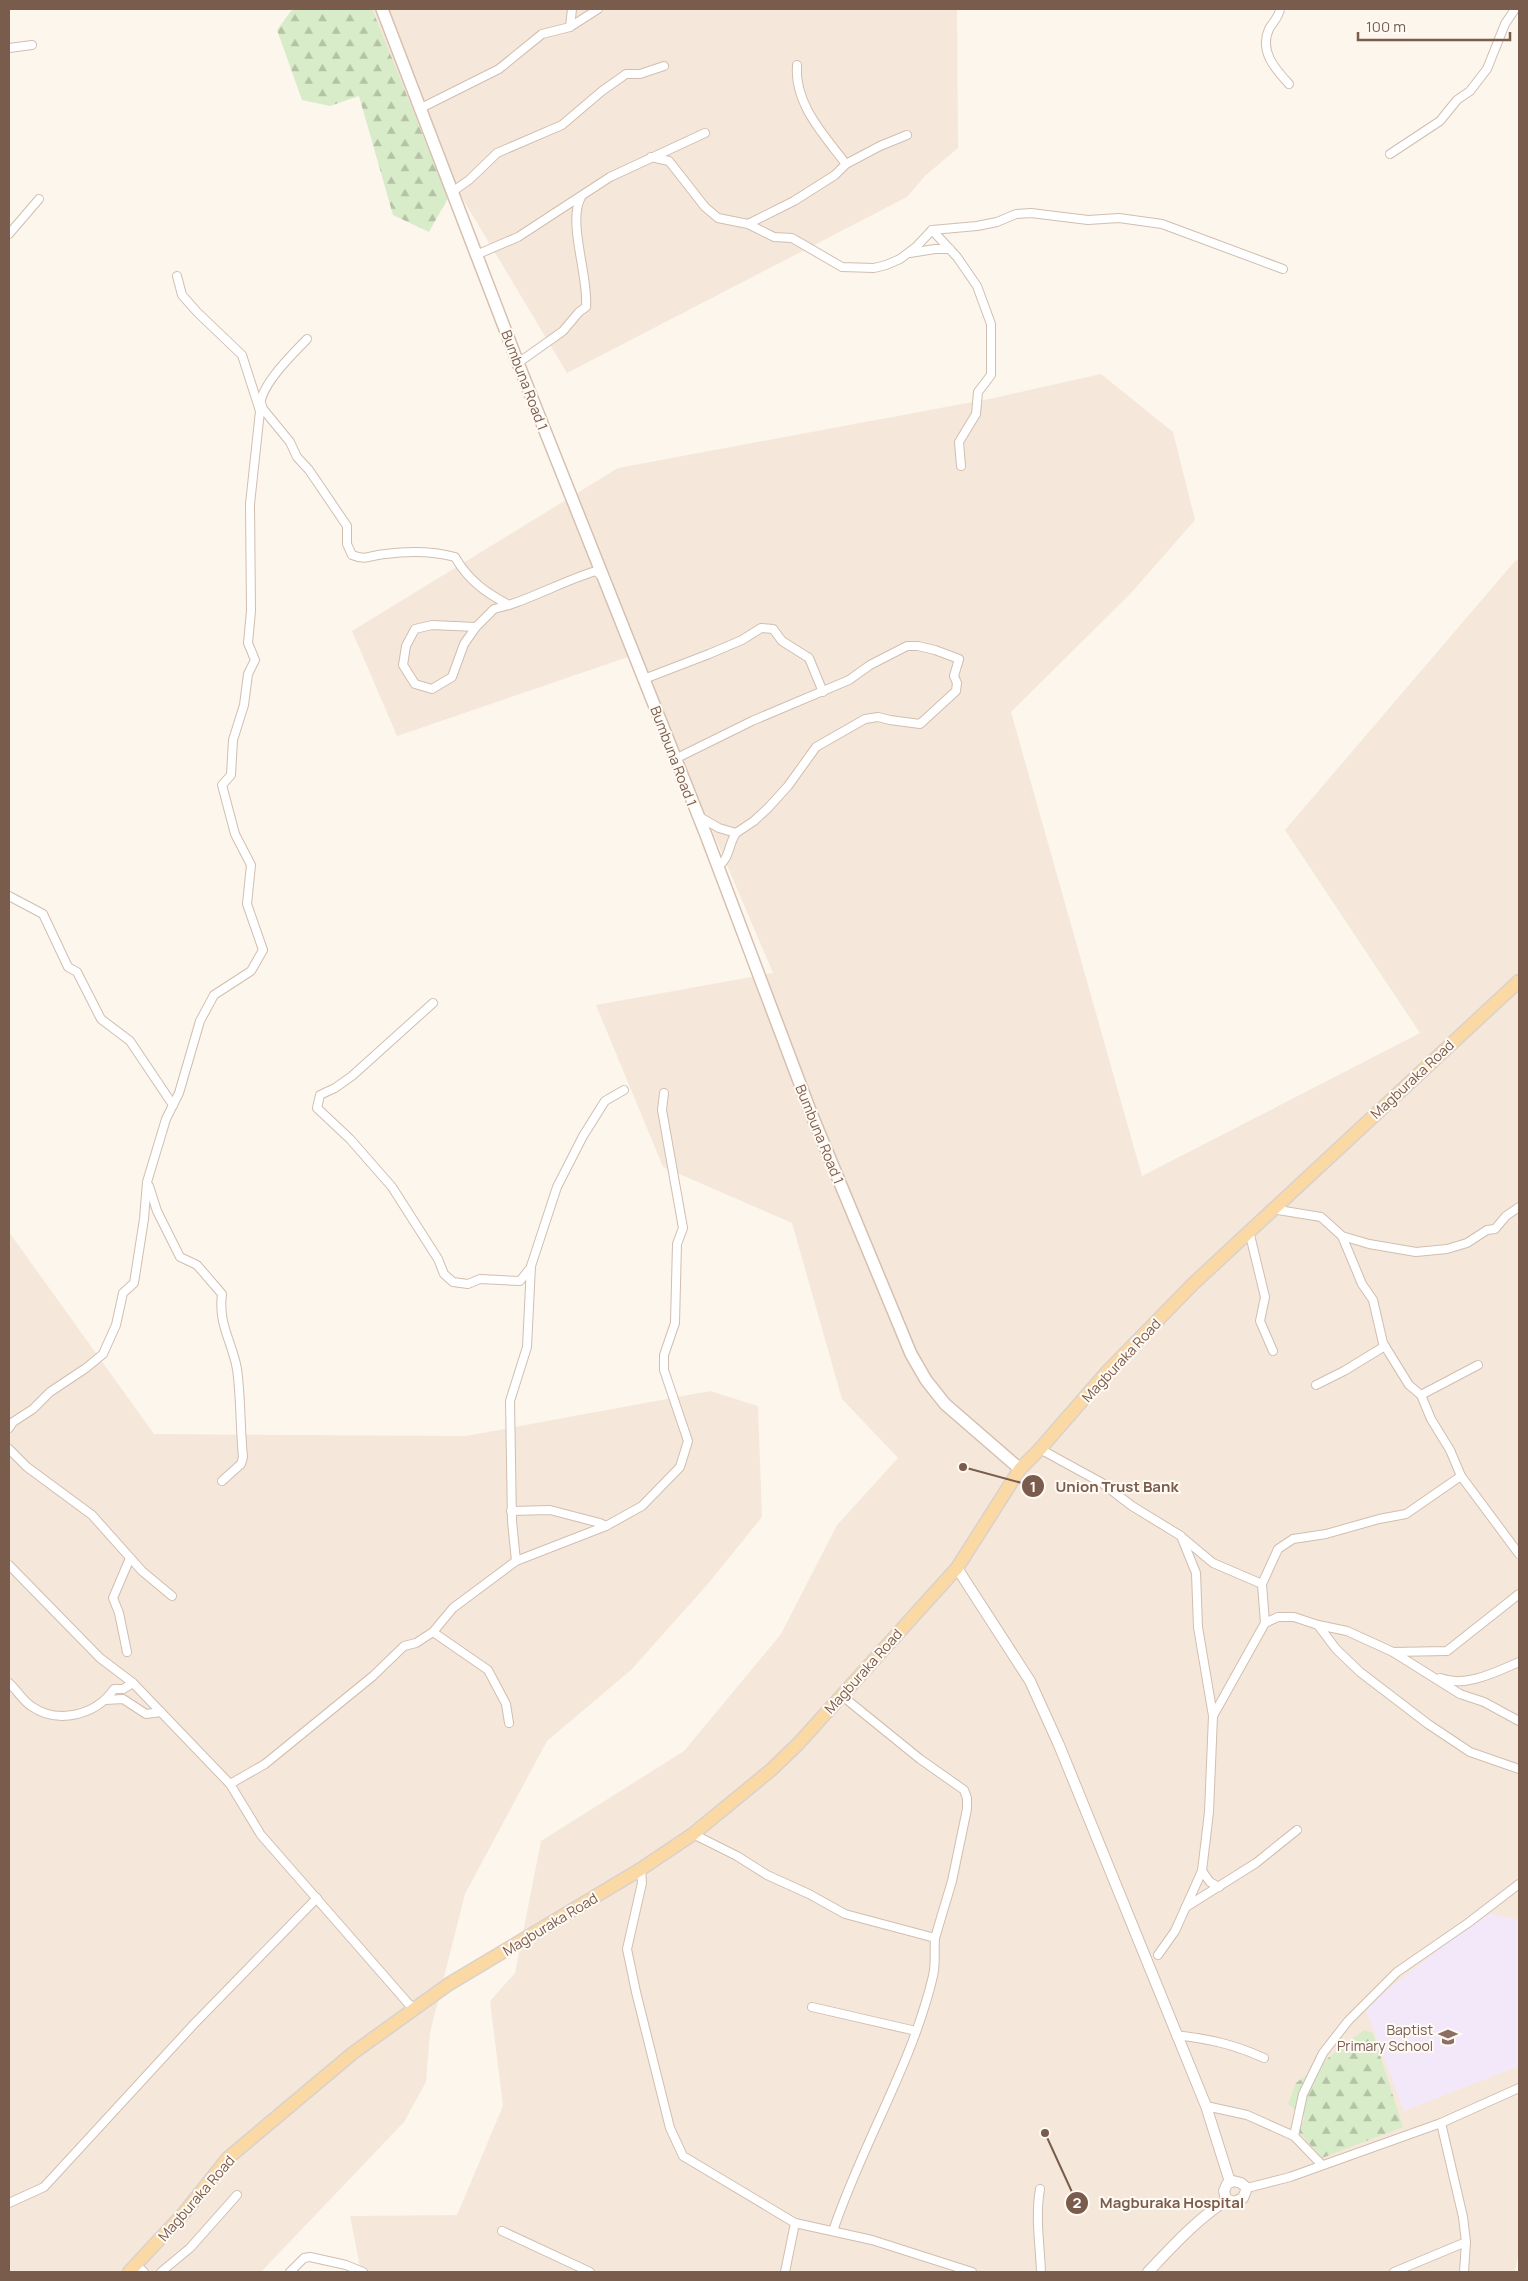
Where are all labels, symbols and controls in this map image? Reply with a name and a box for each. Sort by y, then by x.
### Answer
scale bar [1358,10,1510,42]
text: 100 m [1366,16,1406,37]
street label: Bumbuna Road 1 [497,327,553,433]
street label: Bumbuna Road 1 [646,703,702,809]
street label: Magburaka Road [1366,1035,1458,1123]
street label: Bumbuna Road 1 [791,1081,849,1187]
street label: Magburaka Road [1077,1314,1165,1406]
callout: Union Trust Bank [1020,1471,1188,1501]
text: 1 [1030,1476,1036,1497]
text: Union Trust Bank [1056,1476,1179,1497]
street label: Magburaka Road [820,1625,906,1717]
street label: Magburaka Road [499,1888,601,1960]
place label: Baptist Primary School [1337,2020,1433,2055]
school or university icon: Baptist Primary School [1437,2026,1459,2048]
street label: Magburaka Road [154,2151,238,2245]
callout: Magburaka Hospital [1065,2188,1254,2218]
text: 2 [1073,2192,1082,2213]
text: Magburaka Hospital [1100,2192,1244,2213]

